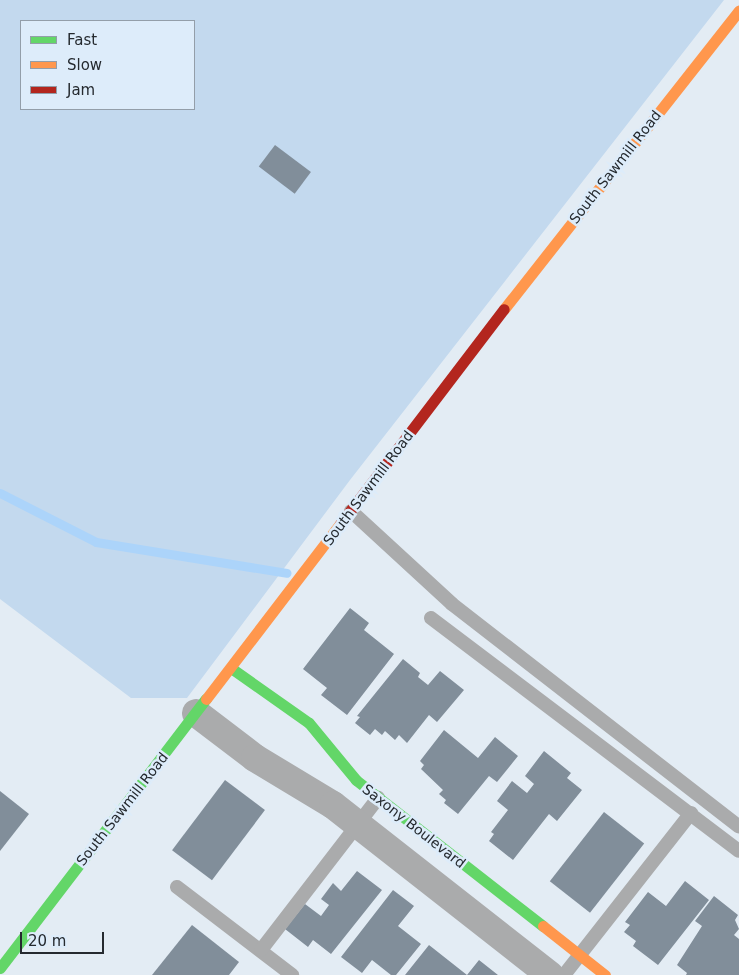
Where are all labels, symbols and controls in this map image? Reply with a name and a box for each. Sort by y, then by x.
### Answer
legend [20,20,195,110]
text: Fast [67,31,97,49]
text: Slow [67,56,102,74]
text: Jam [67,81,95,99]
street label: South Sawmill Road [566,107,664,227]
street label: South Sawmill Road [319,427,417,549]
street label: South Sawmill Road [73,749,171,869]
street label: Saxony Boulevard [359,781,469,871]
scale bar [22,922,106,954]
text: 20 m [28,932,66,950]

